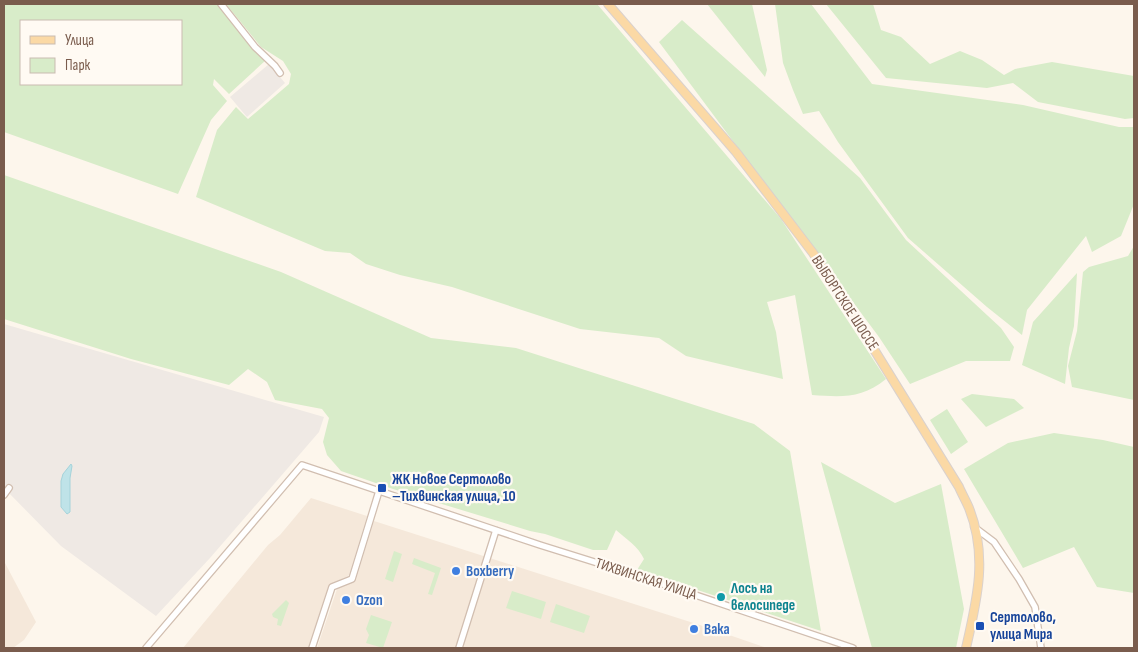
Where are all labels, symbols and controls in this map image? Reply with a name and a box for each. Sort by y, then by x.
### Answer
legend [20,20,182,85]
text: Улица [65,31,94,50]
text: Парк [65,56,91,75]
street label: ВЫБОРГСКОЕ ШОССЕ [807,252,883,354]
place label: ЖК Новое Сертолово –Тихвинская улица, 10 [392,470,516,506]
marker: ЖК Новое Сертолово –Тихвинская улица, 10 [376,482,388,494]
street label: ТИХВИНСКАЯ УЛИЦА [593,554,700,605]
place label: Boxberry [466,562,515,581]
marker: Boxberry [450,565,462,577]
place label: Лось на велосипеде [730,579,795,615]
place label: Ozon [356,591,383,610]
marker: Лось на велосипеде [715,591,727,603]
marker: Ozon [340,594,352,606]
place label: Сертолово, улица Мира [990,608,1056,644]
place label: Вака [704,620,730,639]
marker: Сертолово, улица Мира [974,620,986,632]
marker: Вака [688,623,700,635]

